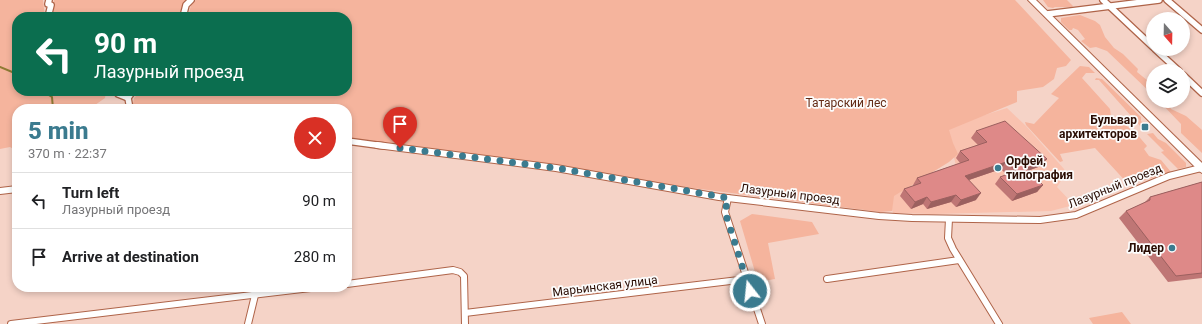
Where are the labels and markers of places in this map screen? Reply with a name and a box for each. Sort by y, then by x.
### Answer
pin [383,107,417,148]
place label: Бульвар архитекторов [1059,113,1137,141]
marker: Бульвар архитекторов [1140,122,1150,132]
place label: Орфей, типография [1006,154,1073,182]
marker: Орфей, типография [993,163,1003,173]
place label: Лидер [1128,241,1164,255]
marker: Лидер [1167,243,1177,253]

